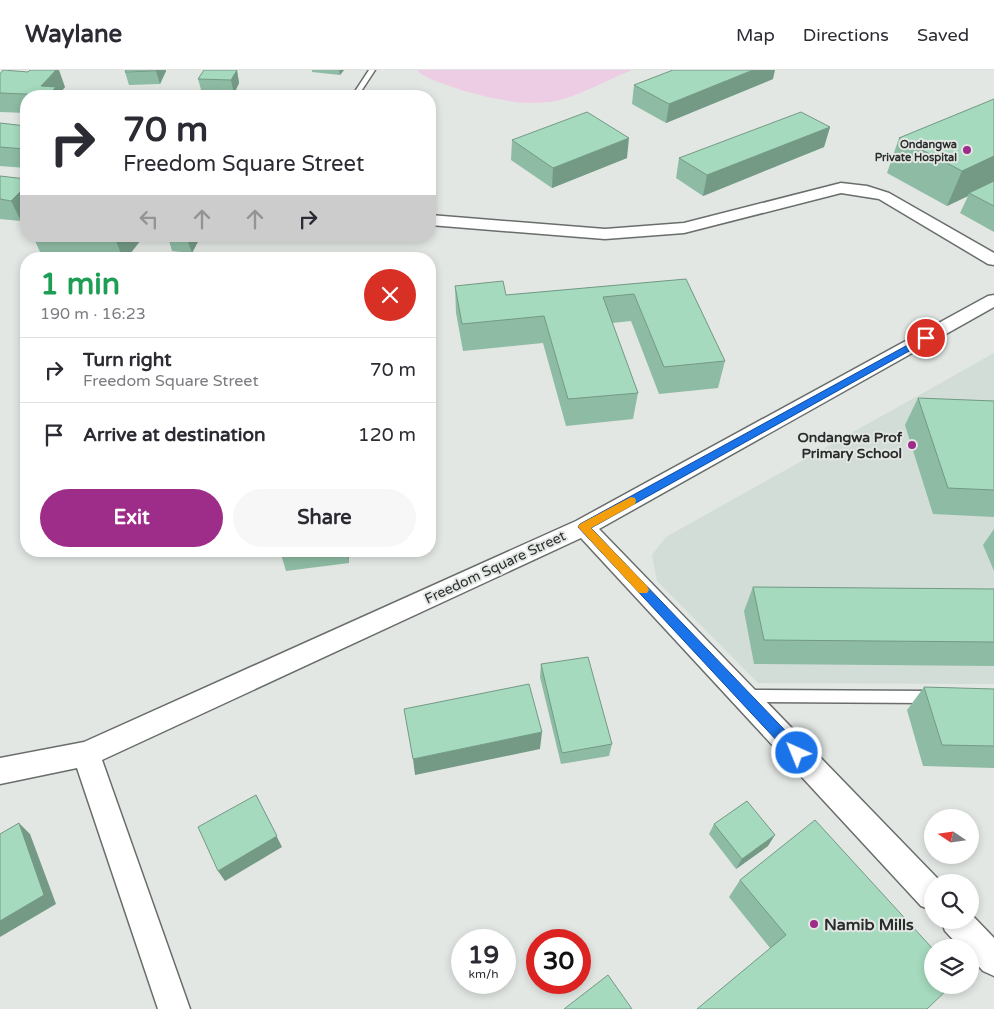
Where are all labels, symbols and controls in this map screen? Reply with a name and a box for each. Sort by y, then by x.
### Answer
text: Waylane [25,20,122,49]
text: Map [736,24,775,46]
text: Directions [803,24,889,46]
text: Saved [917,24,969,46]
text: 70 m [123,109,208,151]
icon: right [40,110,105,175]
place label: Ondangwa Private Hospital [875,138,957,165]
marker: Ondangwa Private Hospital [961,144,973,156]
text: Freedom Square Street [123,151,364,177]
icon: left [135,205,163,233]
icon: ahead [188,205,216,233]
icon: ahead [241,205,269,233]
icon: right [294,205,322,233]
text: 1 min [40,266,120,303]
button: close [364,269,416,321]
text: 190 m · 16:23 [40,304,146,324]
pin [905,317,947,359]
icon: arrive [912,324,940,352]
text: Turn right [83,349,171,371]
icon: right [40,356,68,384]
text: 70 m [370,359,416,381]
text: Freedom Square Street [83,371,259,391]
icon: arrive [40,421,68,449]
text: Arrive at destination [83,424,266,446]
text: 120 m [358,424,416,446]
place label: Ondangwa Prof Primary School [797,429,903,462]
marker: Ondangwa Prof Primary School [906,439,918,451]
button: Exit [40,489,223,547]
button: Share [233,489,416,547]
street label: Freedom Square Street [422,527,569,608]
position arrow [770,726,822,778]
north arrow [924,809,979,864]
map controls [924,809,979,994]
button: search [924,874,979,929]
place label: Namib Mills [824,915,914,935]
marker: Namib Mills [808,918,820,930]
speed limit sign: 30 [526,929,591,994]
button: layers [924,939,979,994]
text: 19 [468,940,499,970]
text: km/h [468,967,499,981]

